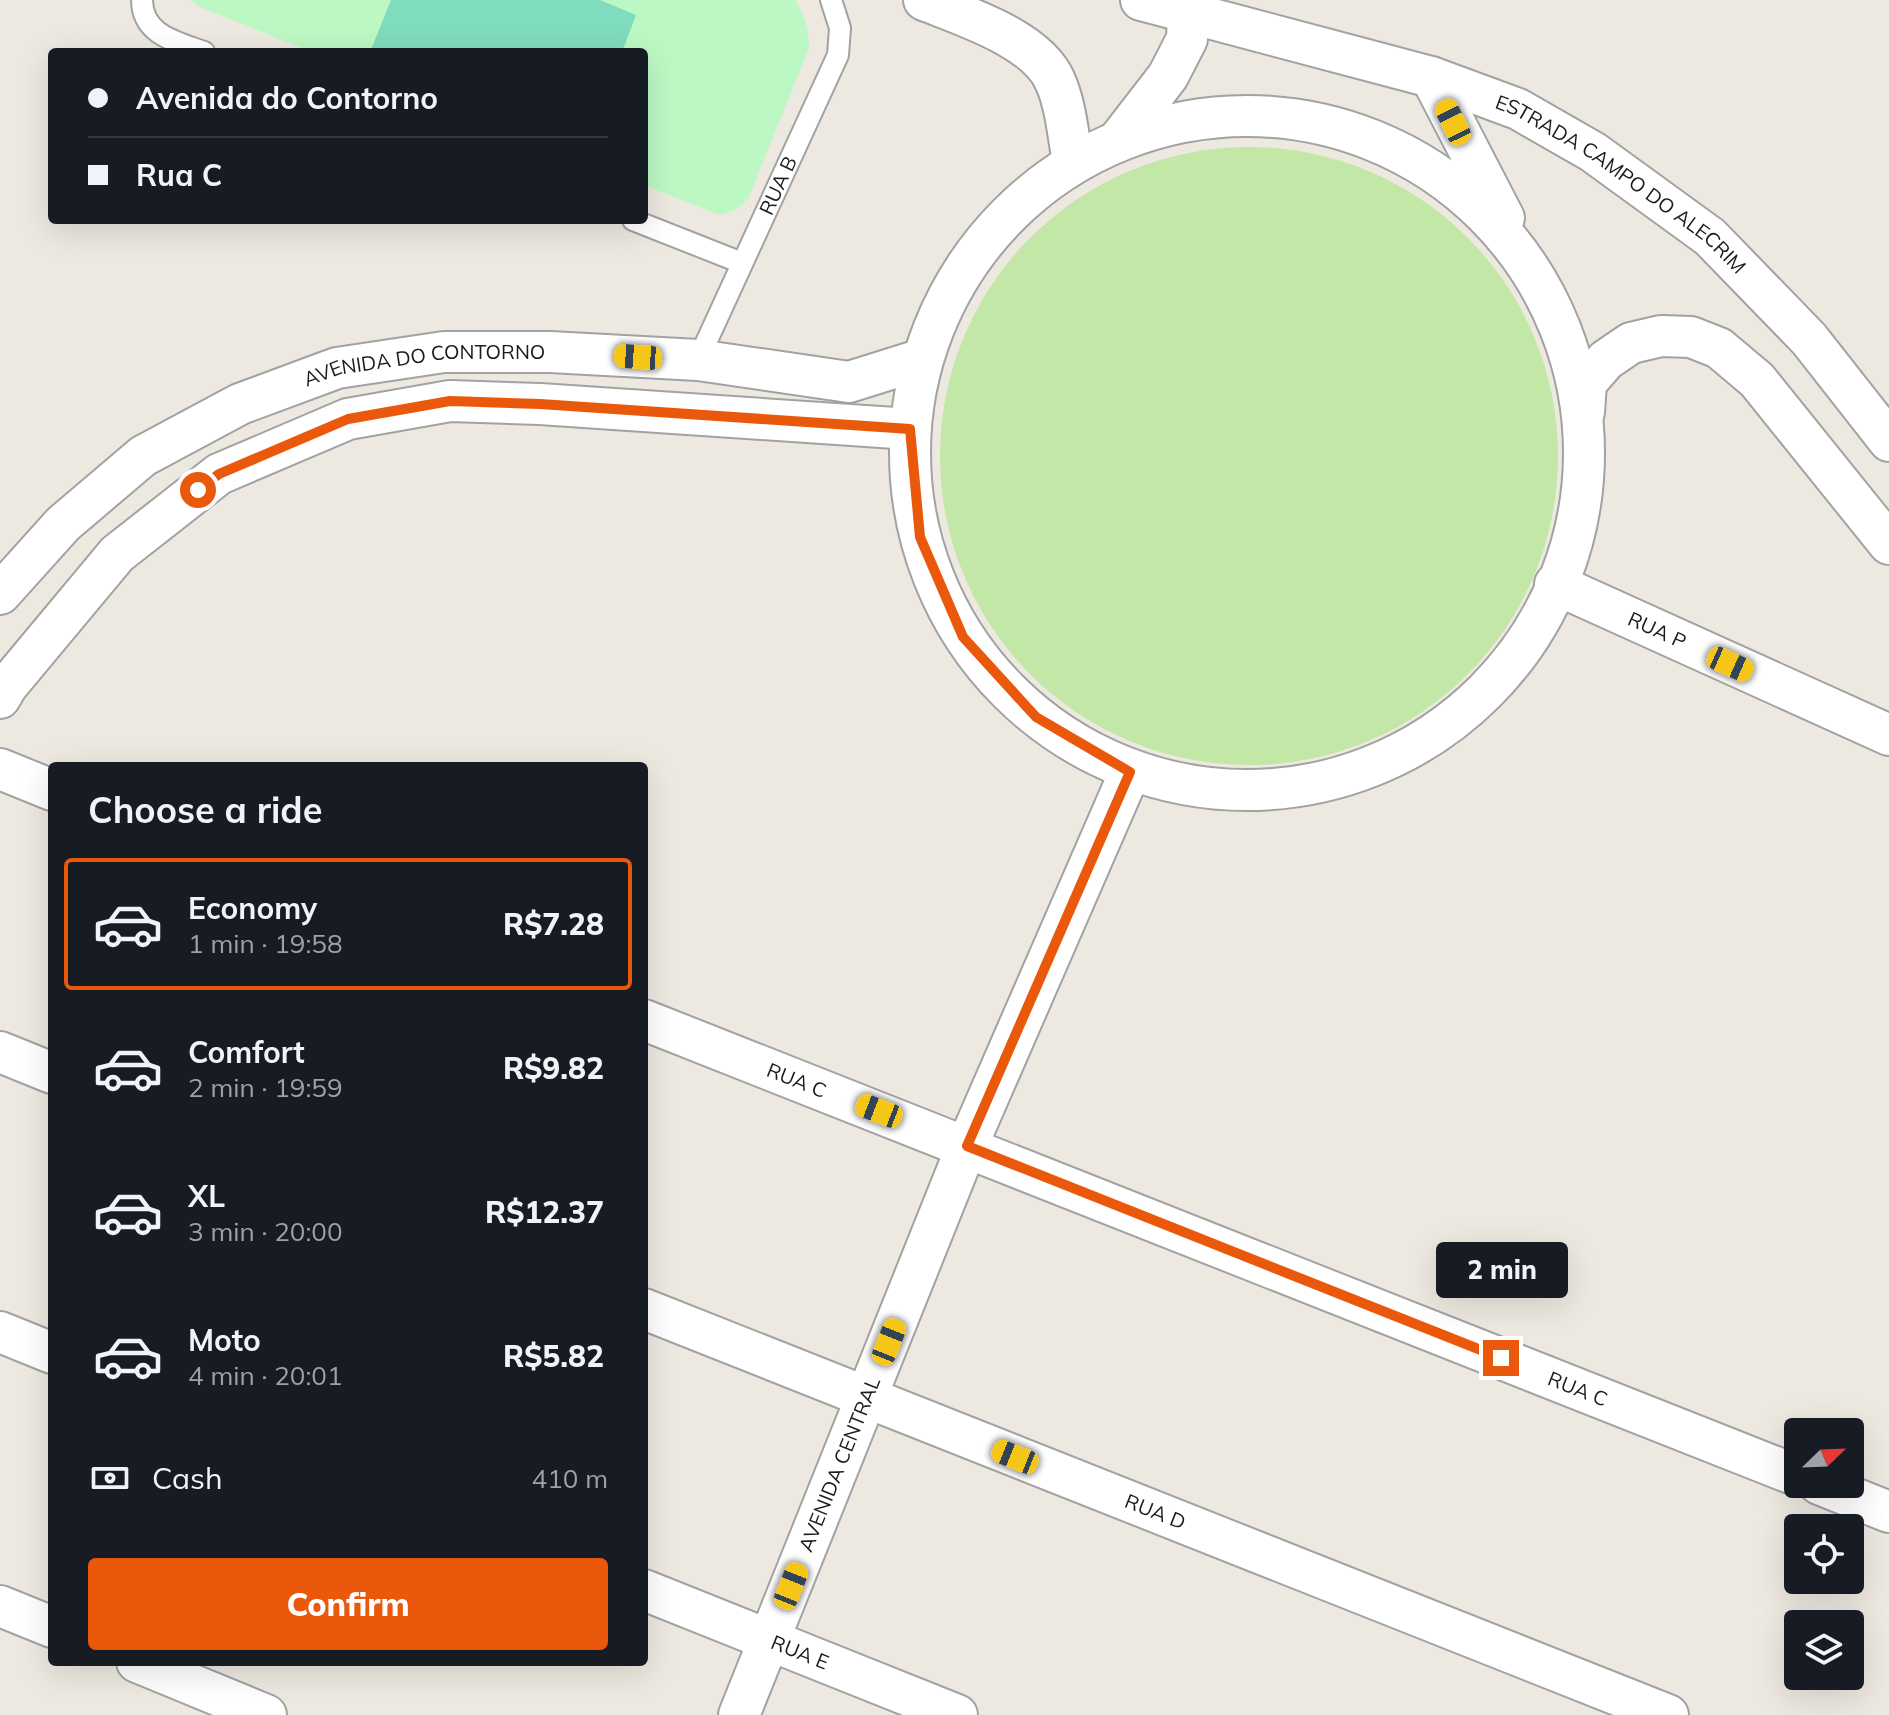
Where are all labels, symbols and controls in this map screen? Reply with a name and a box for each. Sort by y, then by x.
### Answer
text: Avenida do Contorno [136,79,438,117]
street label: ESTRADA CAMPO DO ALECRIM [1492,89,1752,279]
car [1432,95,1474,149]
street label: RUA B [753,152,802,219]
text: Rua C [136,156,222,194]
street label: AVENIDA DO CONTORNO [300,339,545,391]
car [613,343,663,371]
route start [180,472,216,508]
street label: RUA P [1624,606,1690,654]
car [1703,643,1757,685]
text: Choose a ride [88,787,322,832]
icon: car [92,888,164,960]
text: Economy [188,889,317,927]
text: R$7.28 [503,905,604,943]
text: 1 min · 19:58 [188,927,343,960]
icon: car [92,1032,164,1104]
text: Comfort [188,1033,305,1071]
text: R$9.82 [503,1049,604,1087]
street label: RUA C [763,1057,830,1103]
text: 2 min · 19:59 [188,1071,343,1104]
car [852,1091,906,1131]
icon: car [92,1176,164,1248]
text: XL [188,1177,225,1215]
text: R$12.37 [485,1193,604,1231]
text: 3 min · 20:00 [188,1215,343,1248]
callout: 2 min [1435,1242,1567,1298]
text: 2 min [1467,1253,1537,1286]
car [869,1315,909,1369]
icon: car [92,1320,164,1392]
text: Moto [188,1321,261,1359]
text: R$5.82 [503,1337,604,1375]
route end [1483,1340,1519,1376]
text: 4 min · 20:01 [188,1359,343,1392]
street label: RUA C [1545,1365,1611,1412]
street label: AVENIDA CENTRAL [793,1373,885,1555]
north arrow [1784,1418,1864,1498]
map controls [1784,1418,1864,1690]
car [988,1437,1042,1477]
icon: cash [88,1456,132,1500]
text: Cash [152,1459,223,1497]
text: 410 m [532,1462,608,1495]
street label: RUA D [1121,1488,1189,1535]
button: locate [1784,1514,1864,1594]
button: Confirm [88,1558,608,1650]
car [771,1559,811,1613]
button: layers [1784,1610,1864,1690]
street label: RUA E [768,1629,833,1675]

